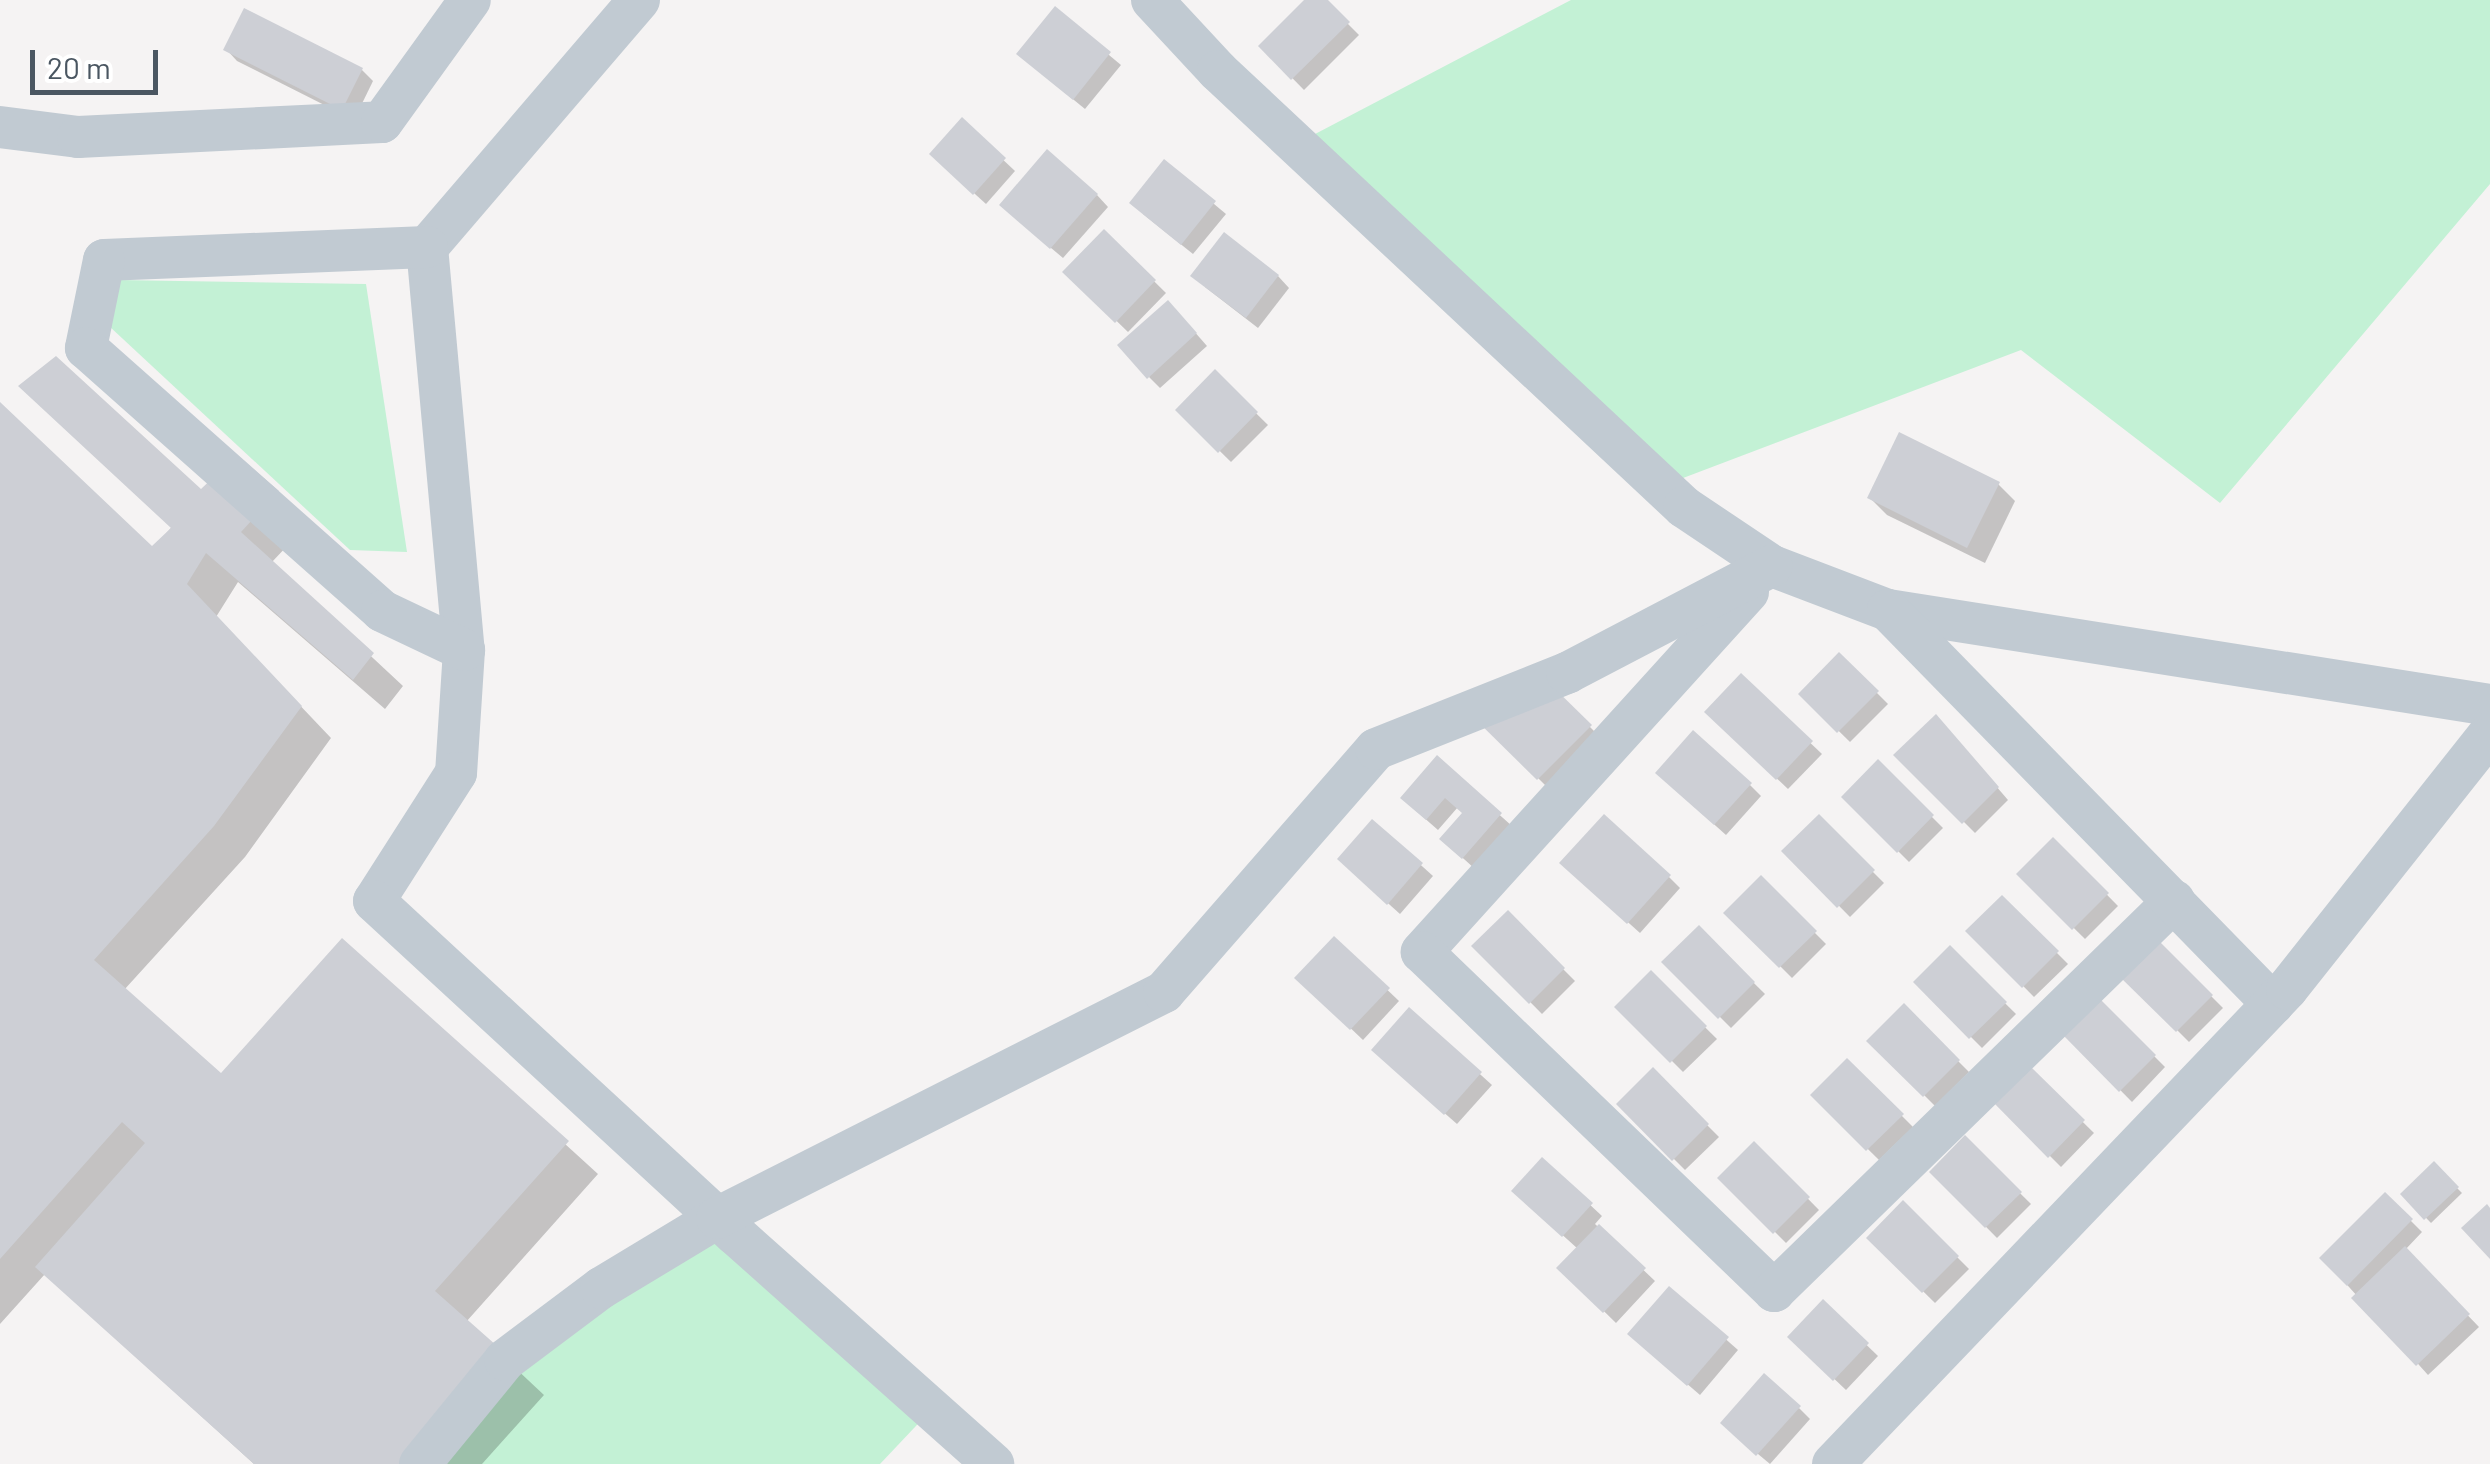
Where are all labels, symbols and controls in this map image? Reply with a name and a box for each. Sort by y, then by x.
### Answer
scale bar [35,30,162,92]
text: 20 m [47,49,111,85]

